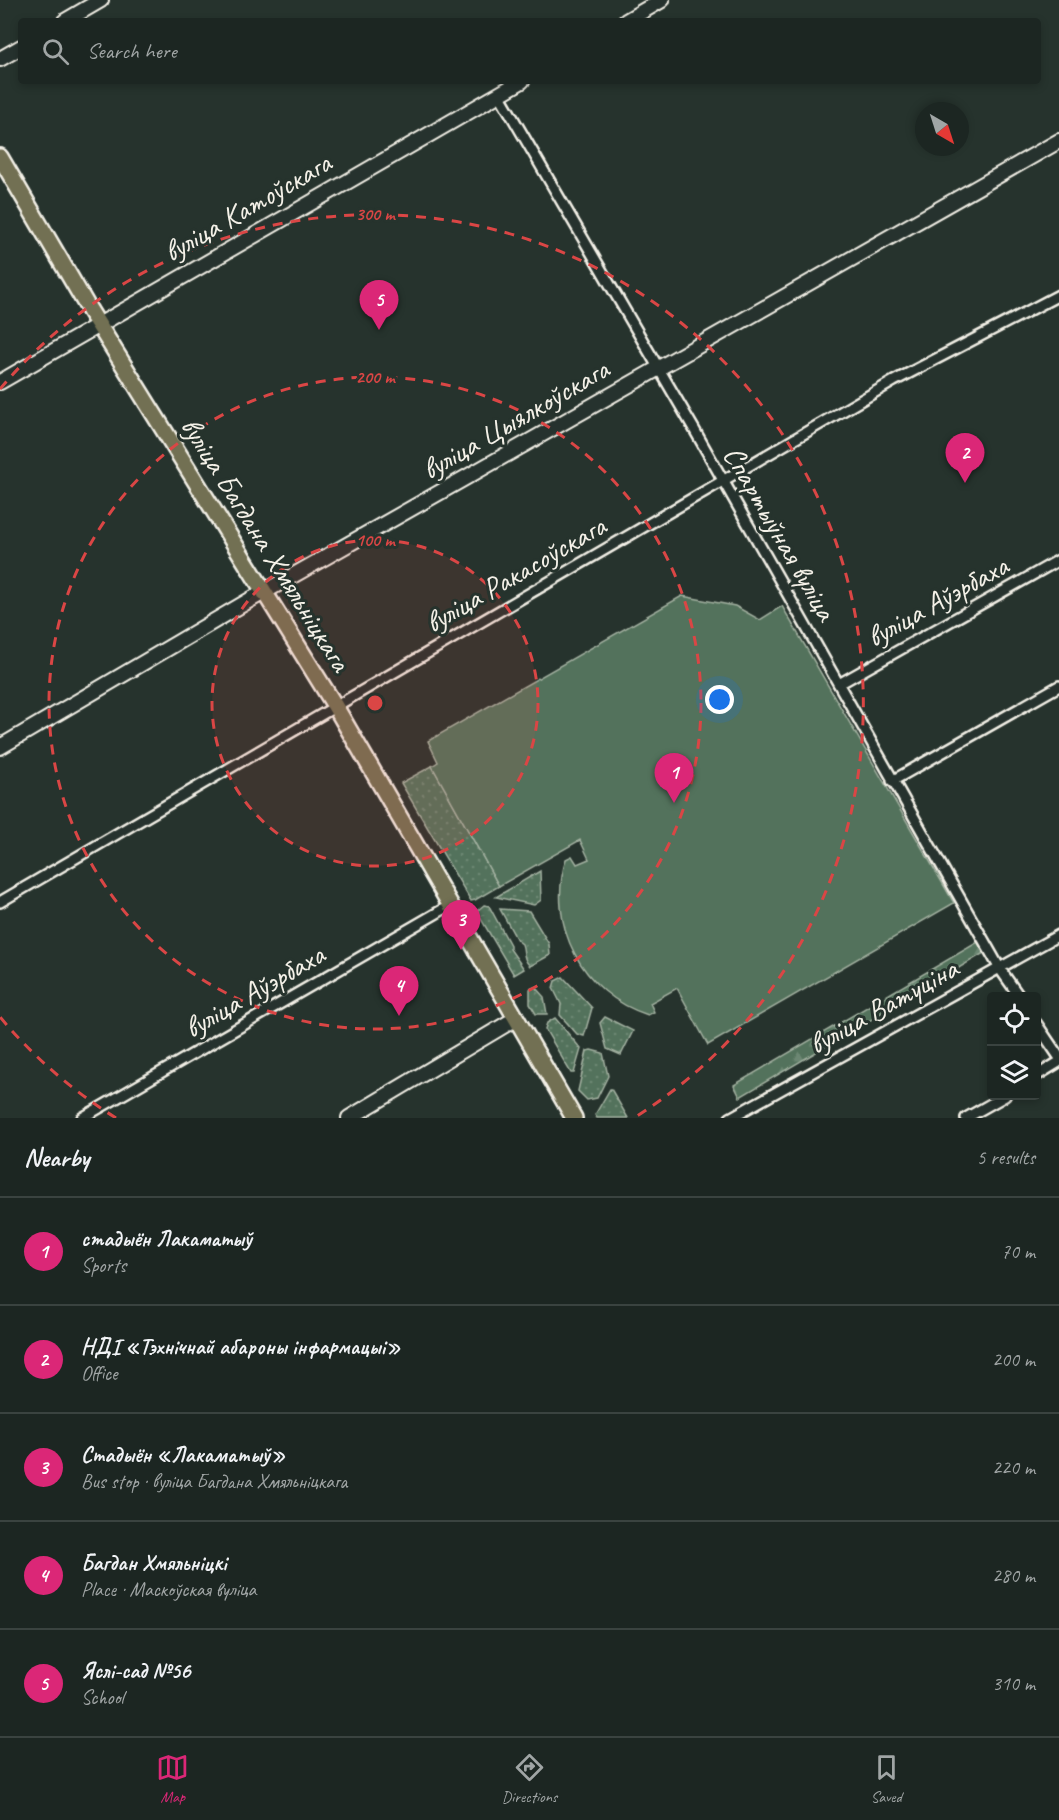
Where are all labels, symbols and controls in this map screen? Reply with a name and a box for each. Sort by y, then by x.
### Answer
search box [18,18,1041,84]
icon: search [39,35,72,68]
text: Search here [87,37,177,65]
north arrow [915,102,969,156]
street label: вуліца Катоўскага [156,143,339,270]
text: 300 m [356,203,396,225]
pin: 5 [360,280,398,330]
street label: вуліца Цыялкоўскага [415,349,617,488]
text: 200 m [356,366,396,388]
street label: вуліца Багдана Хмяльніцкага [172,410,361,680]
pin: 2 [946,434,984,483]
street label: Спартыўная вуліца [715,439,846,629]
street label: вуліца Ракасоўскага [418,506,614,641]
text: 100 m [356,529,396,551]
street label: вуліца Аўэрбаха [859,546,1016,656]
your location [705,685,734,714]
centre of rings [365,693,385,713]
pin: 1 [654,754,694,803]
pin: 3 [442,900,480,950]
street label: вуліца Аўэрбаха [177,934,333,1047]
street label: вуліца Ватуціна [801,948,966,1063]
pin: 4 [380,966,418,1016]
map controls [987,992,1041,1100]
button: locate [987,992,1041,1046]
button: layers [987,1046,1041,1100]
text: Nearby [24,1141,89,1174]
text: 5 results [976,1145,1035,1170]
text: стадыён Лакаматыў [81,1225,252,1253]
text: 1 [39,1239,48,1264]
text: 70 m [1001,1239,1035,1264]
text: Sports [81,1253,126,1278]
text: НДІ «Тэхнічнай абароны інфармацыі» [81,1333,401,1361]
text: 2 [39,1347,48,1372]
text: 200 m [992,1347,1035,1372]
text: Office [81,1361,118,1386]
text: Стадыён «Лакаматыў» [81,1441,285,1469]
text: 3 [39,1455,48,1480]
text: 220 m [992,1455,1035,1480]
text: Bus stop · вуліца Багдана Хмяльніцкага [81,1469,347,1494]
text: Багдан Хмяльніцкі [81,1549,227,1577]
text: 4 [39,1563,48,1588]
text: 280 m [992,1563,1035,1588]
text: Place · Маскоўская вуліца [81,1577,256,1602]
text: Яслі-сад №56 [81,1657,190,1685]
text: 5 [39,1671,48,1696]
text: 310 m [992,1671,1035,1696]
text: School [81,1685,124,1710]
tab: Map [156,1751,189,1807]
tab: Directions [502,1751,557,1807]
tab: Saved [870,1751,903,1807]

